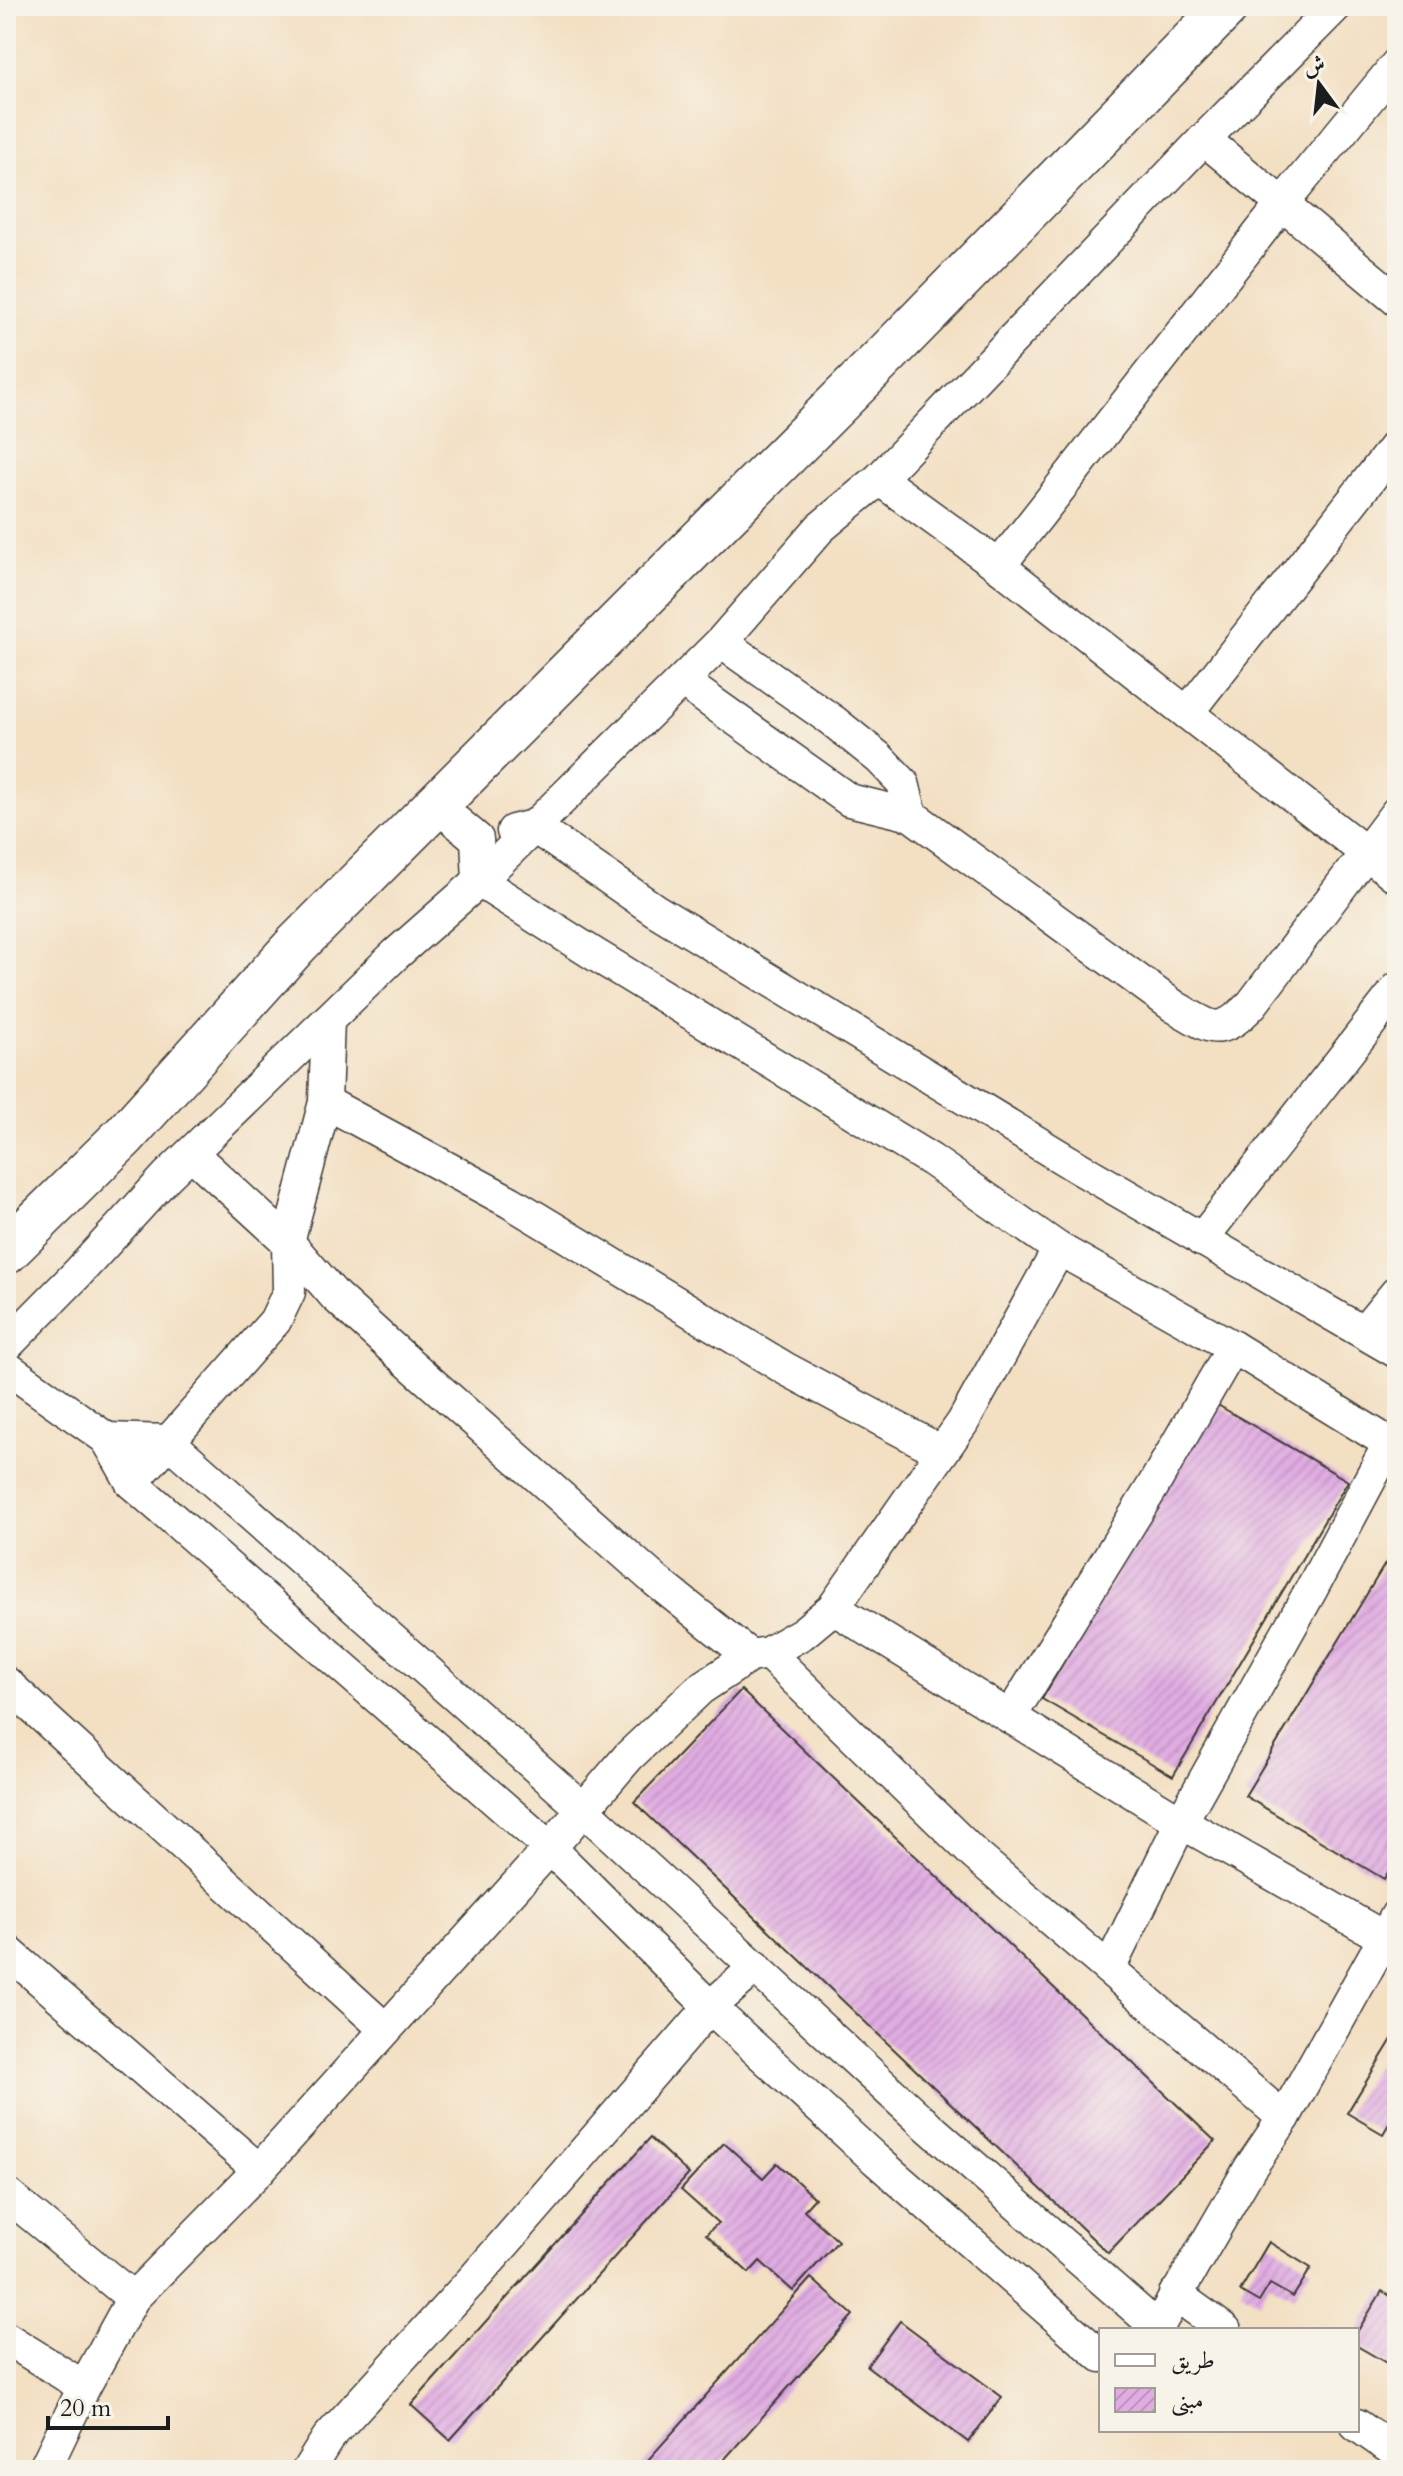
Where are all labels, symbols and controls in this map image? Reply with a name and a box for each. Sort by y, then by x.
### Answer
north arrow [1279,44,1359,124]
text: ش [1300,48,1329,83]
legend [1099,2328,1359,2432]
text: طريق [1171,2344,1215,2377]
scale bar [48,2380,168,2430]
text: مبنى [1171,2384,1204,2417]
text: 20 m [60,2392,112,2425]

